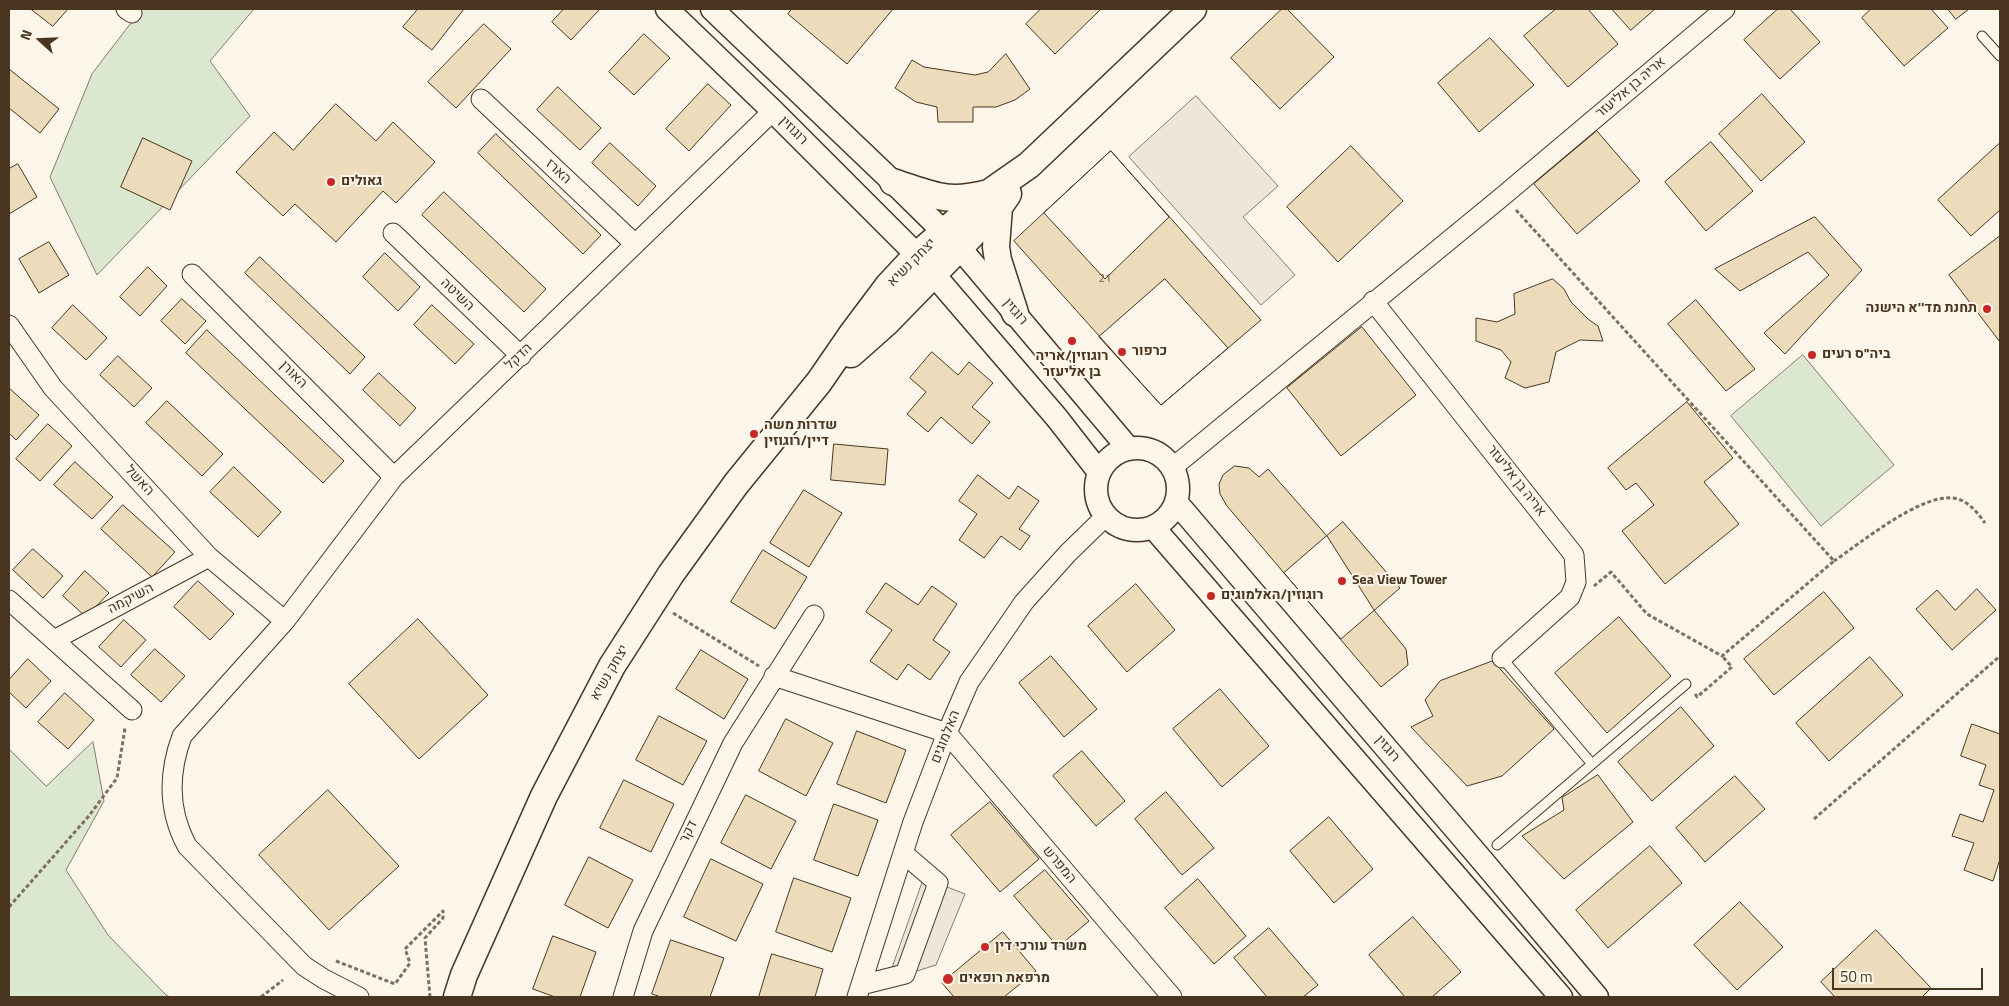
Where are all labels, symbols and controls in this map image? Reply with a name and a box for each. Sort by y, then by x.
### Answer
north arrow [15,15,65,65]
text: N [14,27,37,43]
street label: אריה בן אליעזר [1593,54,1669,122]
street label: רוגוזין [775,113,811,149]
street label: הארז [542,156,574,188]
place label: גאולים [341,174,382,190]
marker: גאולים [325,176,337,188]
street label: יצחק נשיא [884,235,940,291]
house number: 21 [1099,272,1111,286]
street label: השיטה [437,275,477,315]
street label: רוגזין [999,295,1031,329]
place label: תחנת מד''א הישנה [1866,301,1977,317]
marker: תחנת מד''א הישנה [1981,303,1993,315]
marker: רוגוזין/אריה בן אליעזר [1066,335,1078,347]
street label: הדקל [502,340,536,374]
place label: כרפור [1132,344,1167,360]
marker: כרפור [1116,346,1128,358]
place label: ביה"ס רעים [1822,347,1891,363]
place label: רוגוזין/אריה בן אליעזר [1036,349,1108,382]
marker: ביה"ס רעים [1806,349,1818,361]
street label: האורן [276,358,310,392]
place label: שדרות משה דיין/רוגוזין [764,418,837,451]
marker: שדרות משה דיין/רוגוזין [748,428,760,440]
street label: אריה בן אליעזר [1483,442,1549,520]
street label: האשל [121,462,157,500]
place label: Sea View Tower [1352,573,1447,589]
marker: Sea View Tower [1336,575,1348,587]
street label: השיקמה [105,580,157,618]
place label: רוגוזין/האלמוגים [1221,588,1324,604]
marker: רוגוזין/האלמוגים [1205,590,1217,602]
street label: יצחק נשיא [587,642,633,704]
street label: האלמוגים [928,708,964,766]
street label: רוגזין [1371,732,1403,766]
street label: דקר [676,818,702,846]
street label: המפרש [1038,843,1080,887]
place label: משרד עורכי דין [995,939,1087,955]
marker: משרד עורכי דין [979,941,991,953]
scale bar [1834,958,1985,990]
text: 50 m [1840,965,1873,988]
place label: מרפאת רופאים [959,971,1050,987]
marker: מרפאת רופאים [941,972,955,986]

